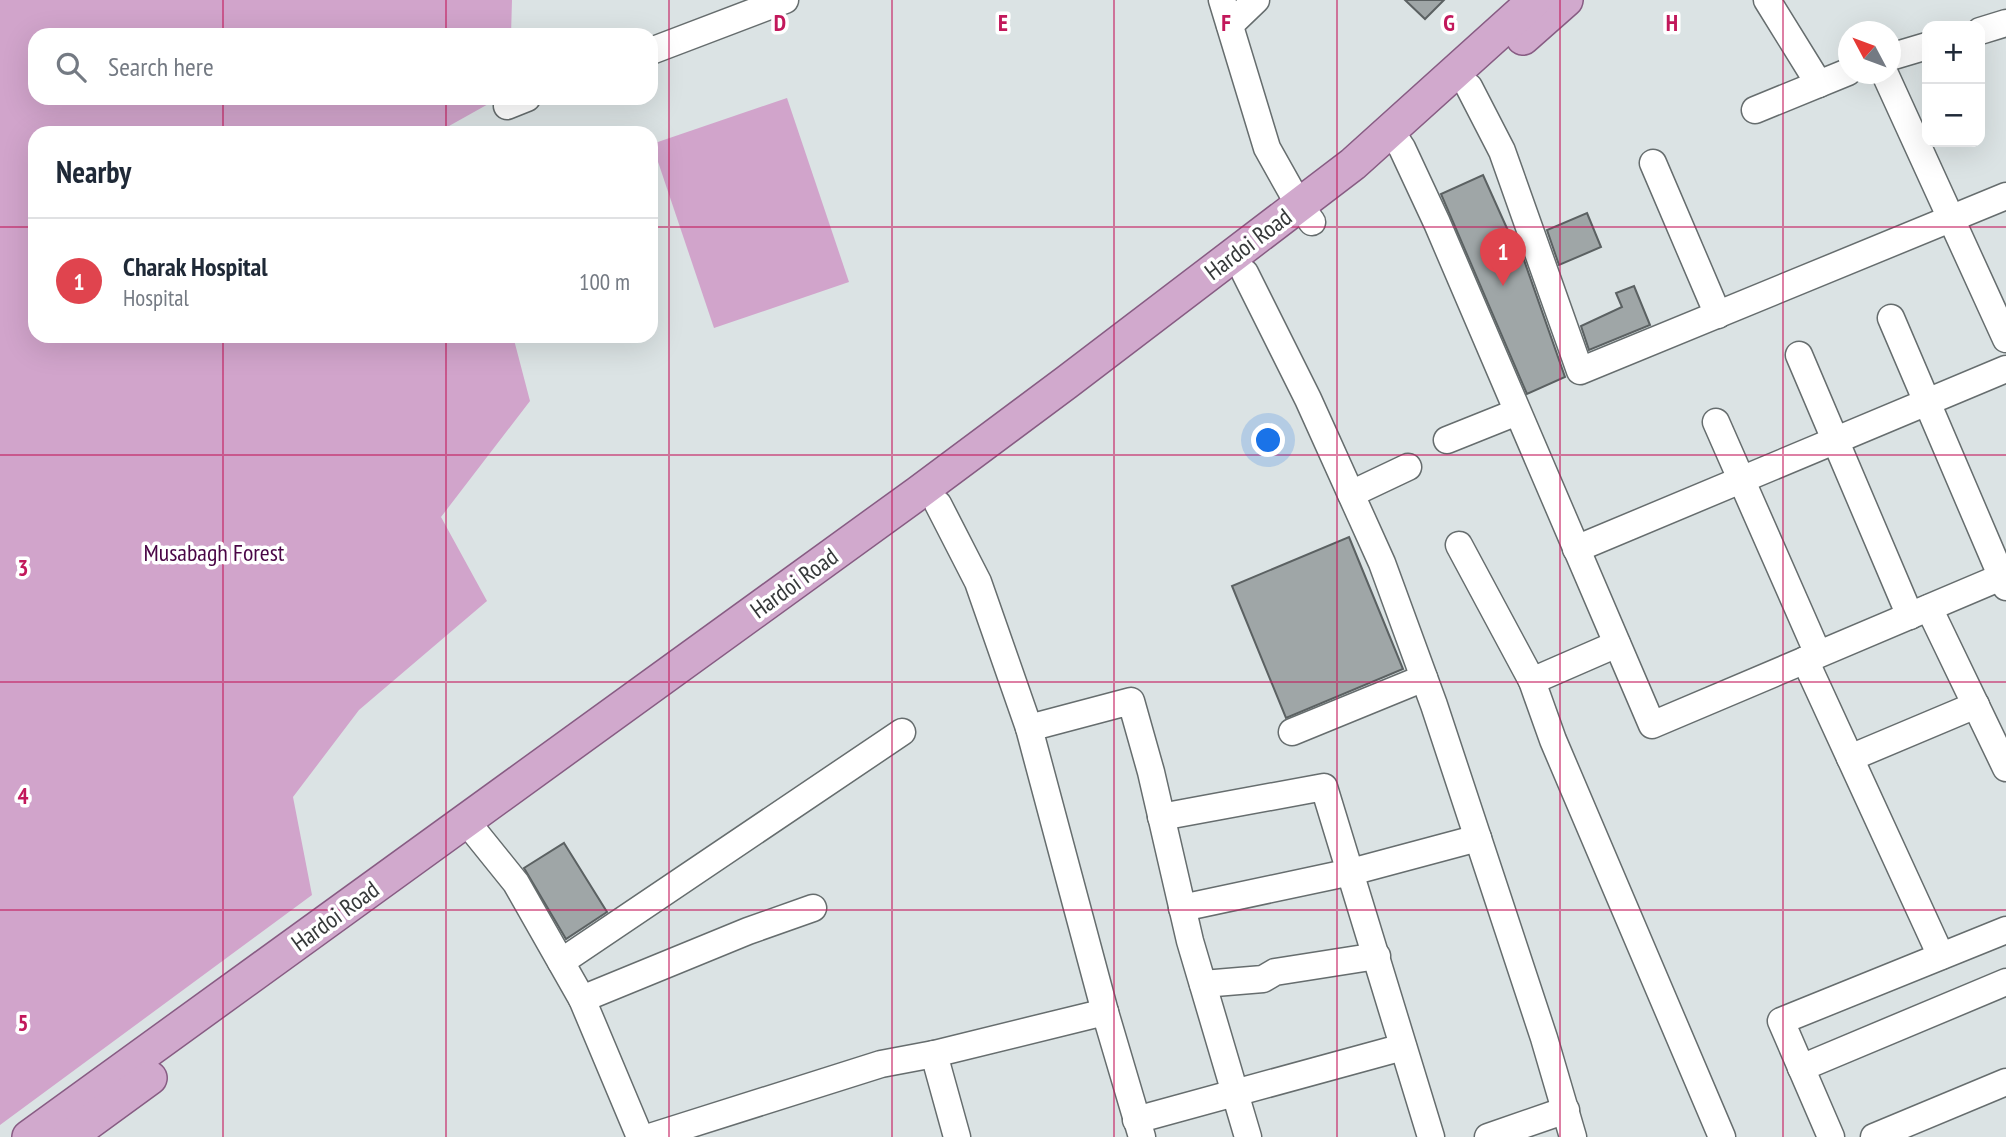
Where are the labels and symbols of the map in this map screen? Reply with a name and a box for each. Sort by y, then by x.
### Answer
text: D [774,8,786,37]
text: E [998,8,1008,37]
text: F [1221,8,1231,37]
text: G [1443,8,1455,37]
text: H [1666,8,1678,37]
north arrow [1838,21,1901,84]
street label: Hardoi Road [1198,201,1298,287]
pin: 1 [1480,228,1526,286]
your location [1251,423,1285,457]
park label: Musabagh Forest [144,537,285,568]
street label: Hardoi Road [744,541,844,625]
text: 3 [18,553,29,582]
text: 4 [18,781,29,810]
street label: Hardoi Road [285,874,385,958]
text: 5 [18,1008,29,1037]

